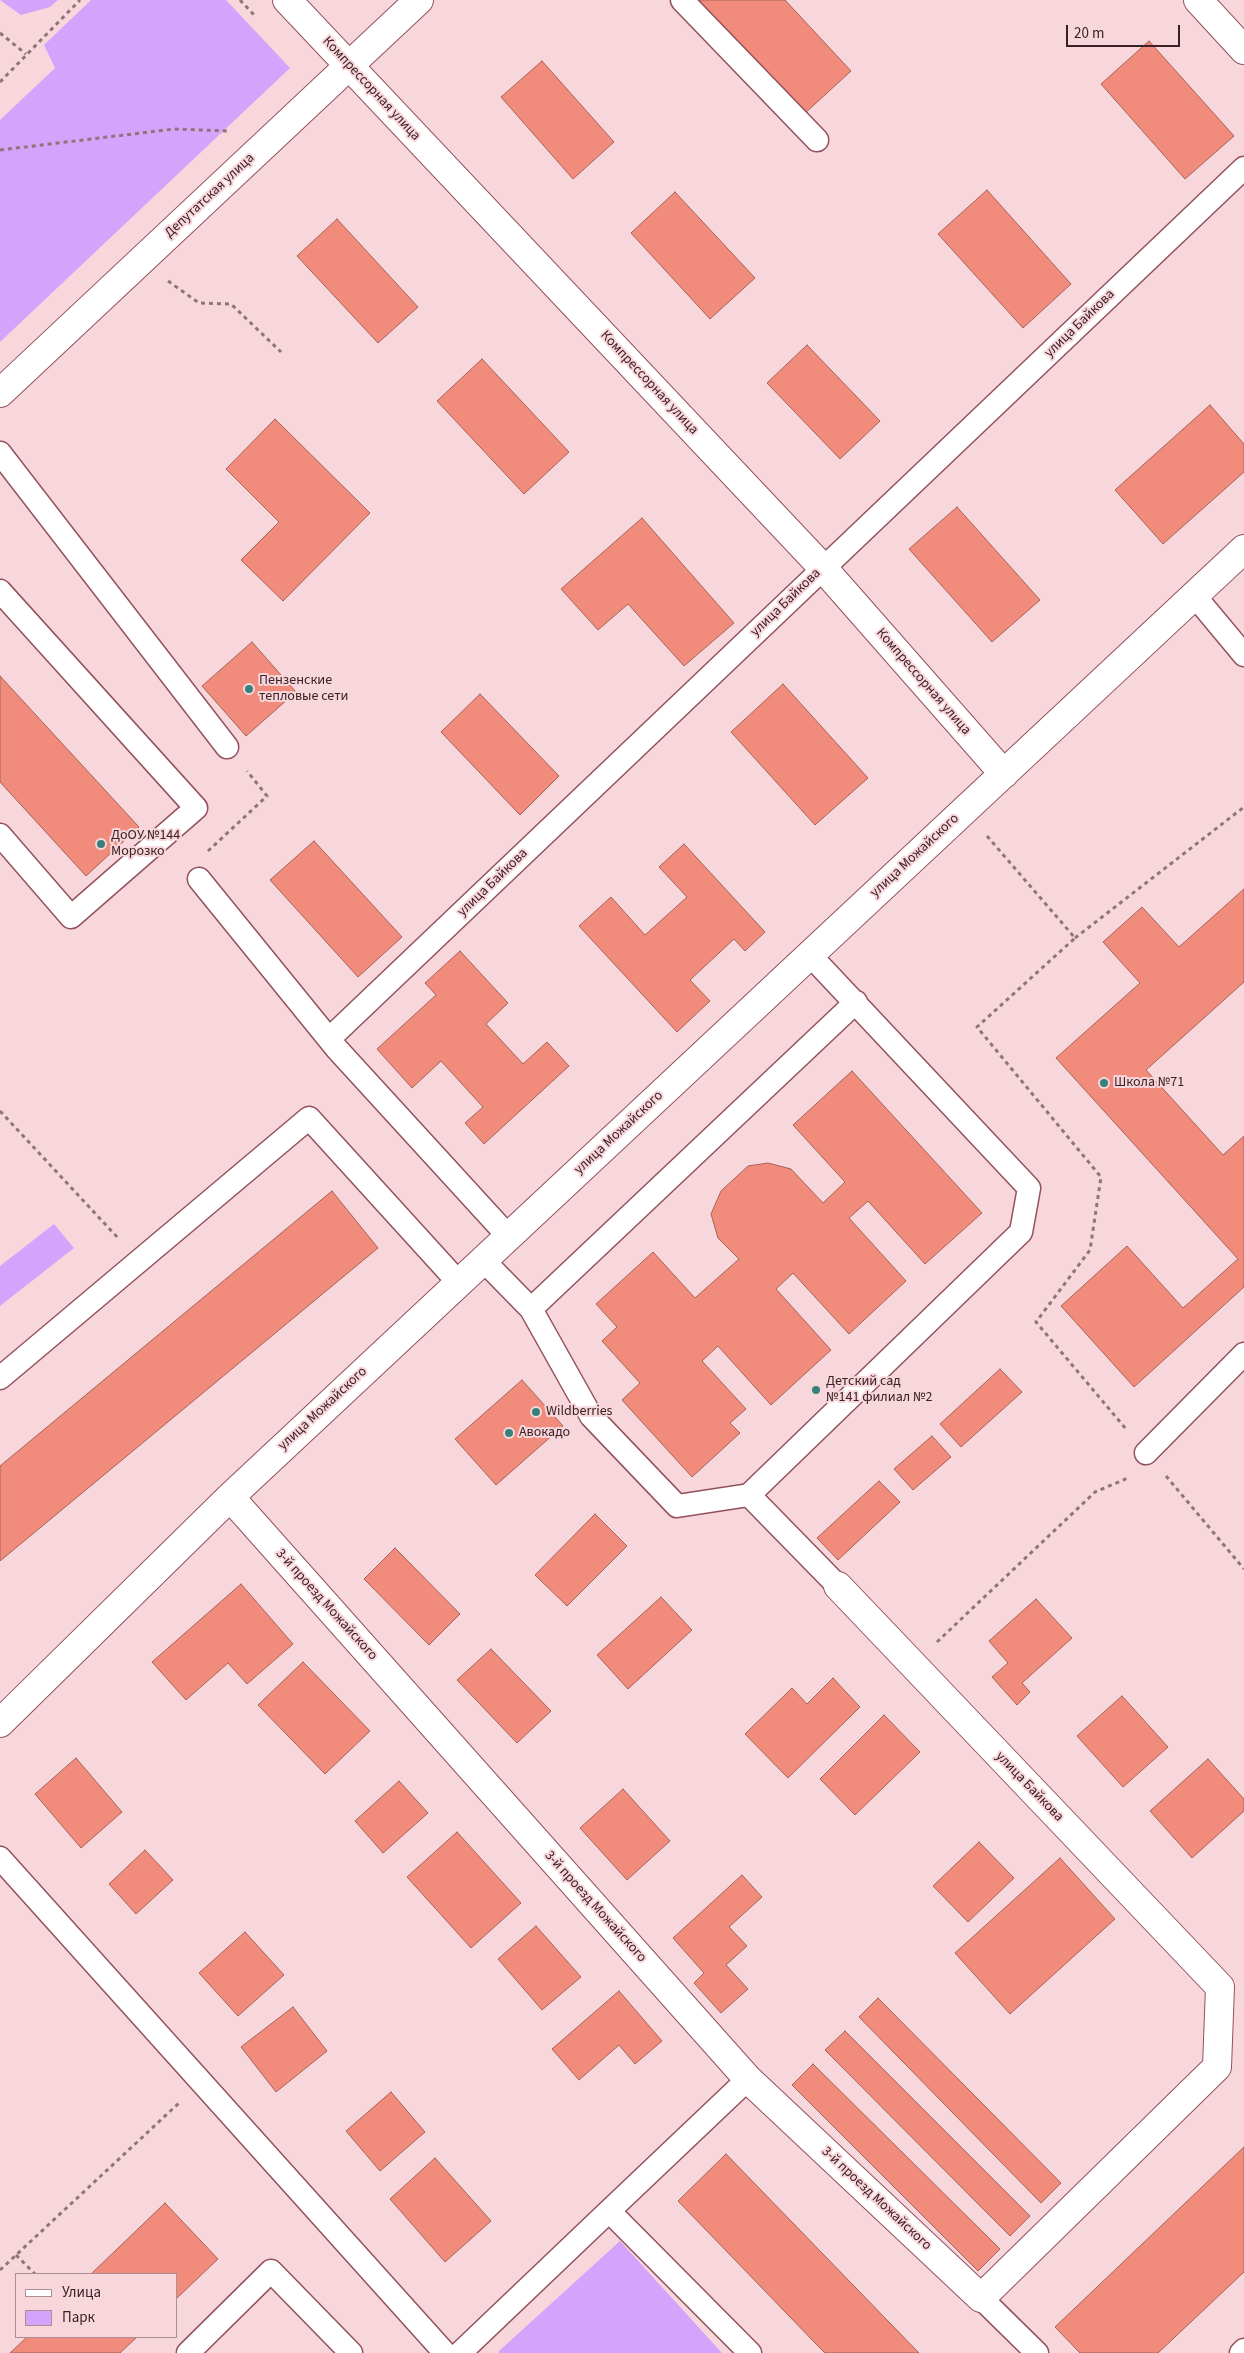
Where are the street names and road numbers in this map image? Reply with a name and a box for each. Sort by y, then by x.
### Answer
street label: Компрессорная улица [318,34,424,144]
street label: Депутатская улица [162,150,258,242]
street label: улица Байкова [1041,286,1119,362]
street label: Компрессорная улица [596,328,702,438]
street label: улица Байкова [747,565,825,641]
street label: Компрессорная улица [872,625,974,739]
street label: улица Можайского [867,811,963,901]
street label: улица Байкова [454,845,532,921]
street label: улица Можайского [571,1088,667,1178]
street label: улица Можайского [275,1364,371,1454]
street label: 3-й проезд Можайского [271,1546,381,1664]
street label: улица Байкова [991,1748,1067,1826]
street label: 3-й проезд Можайского [540,1848,650,1966]
street label: 3-й проезд Можайского [817,2144,935,2254]

